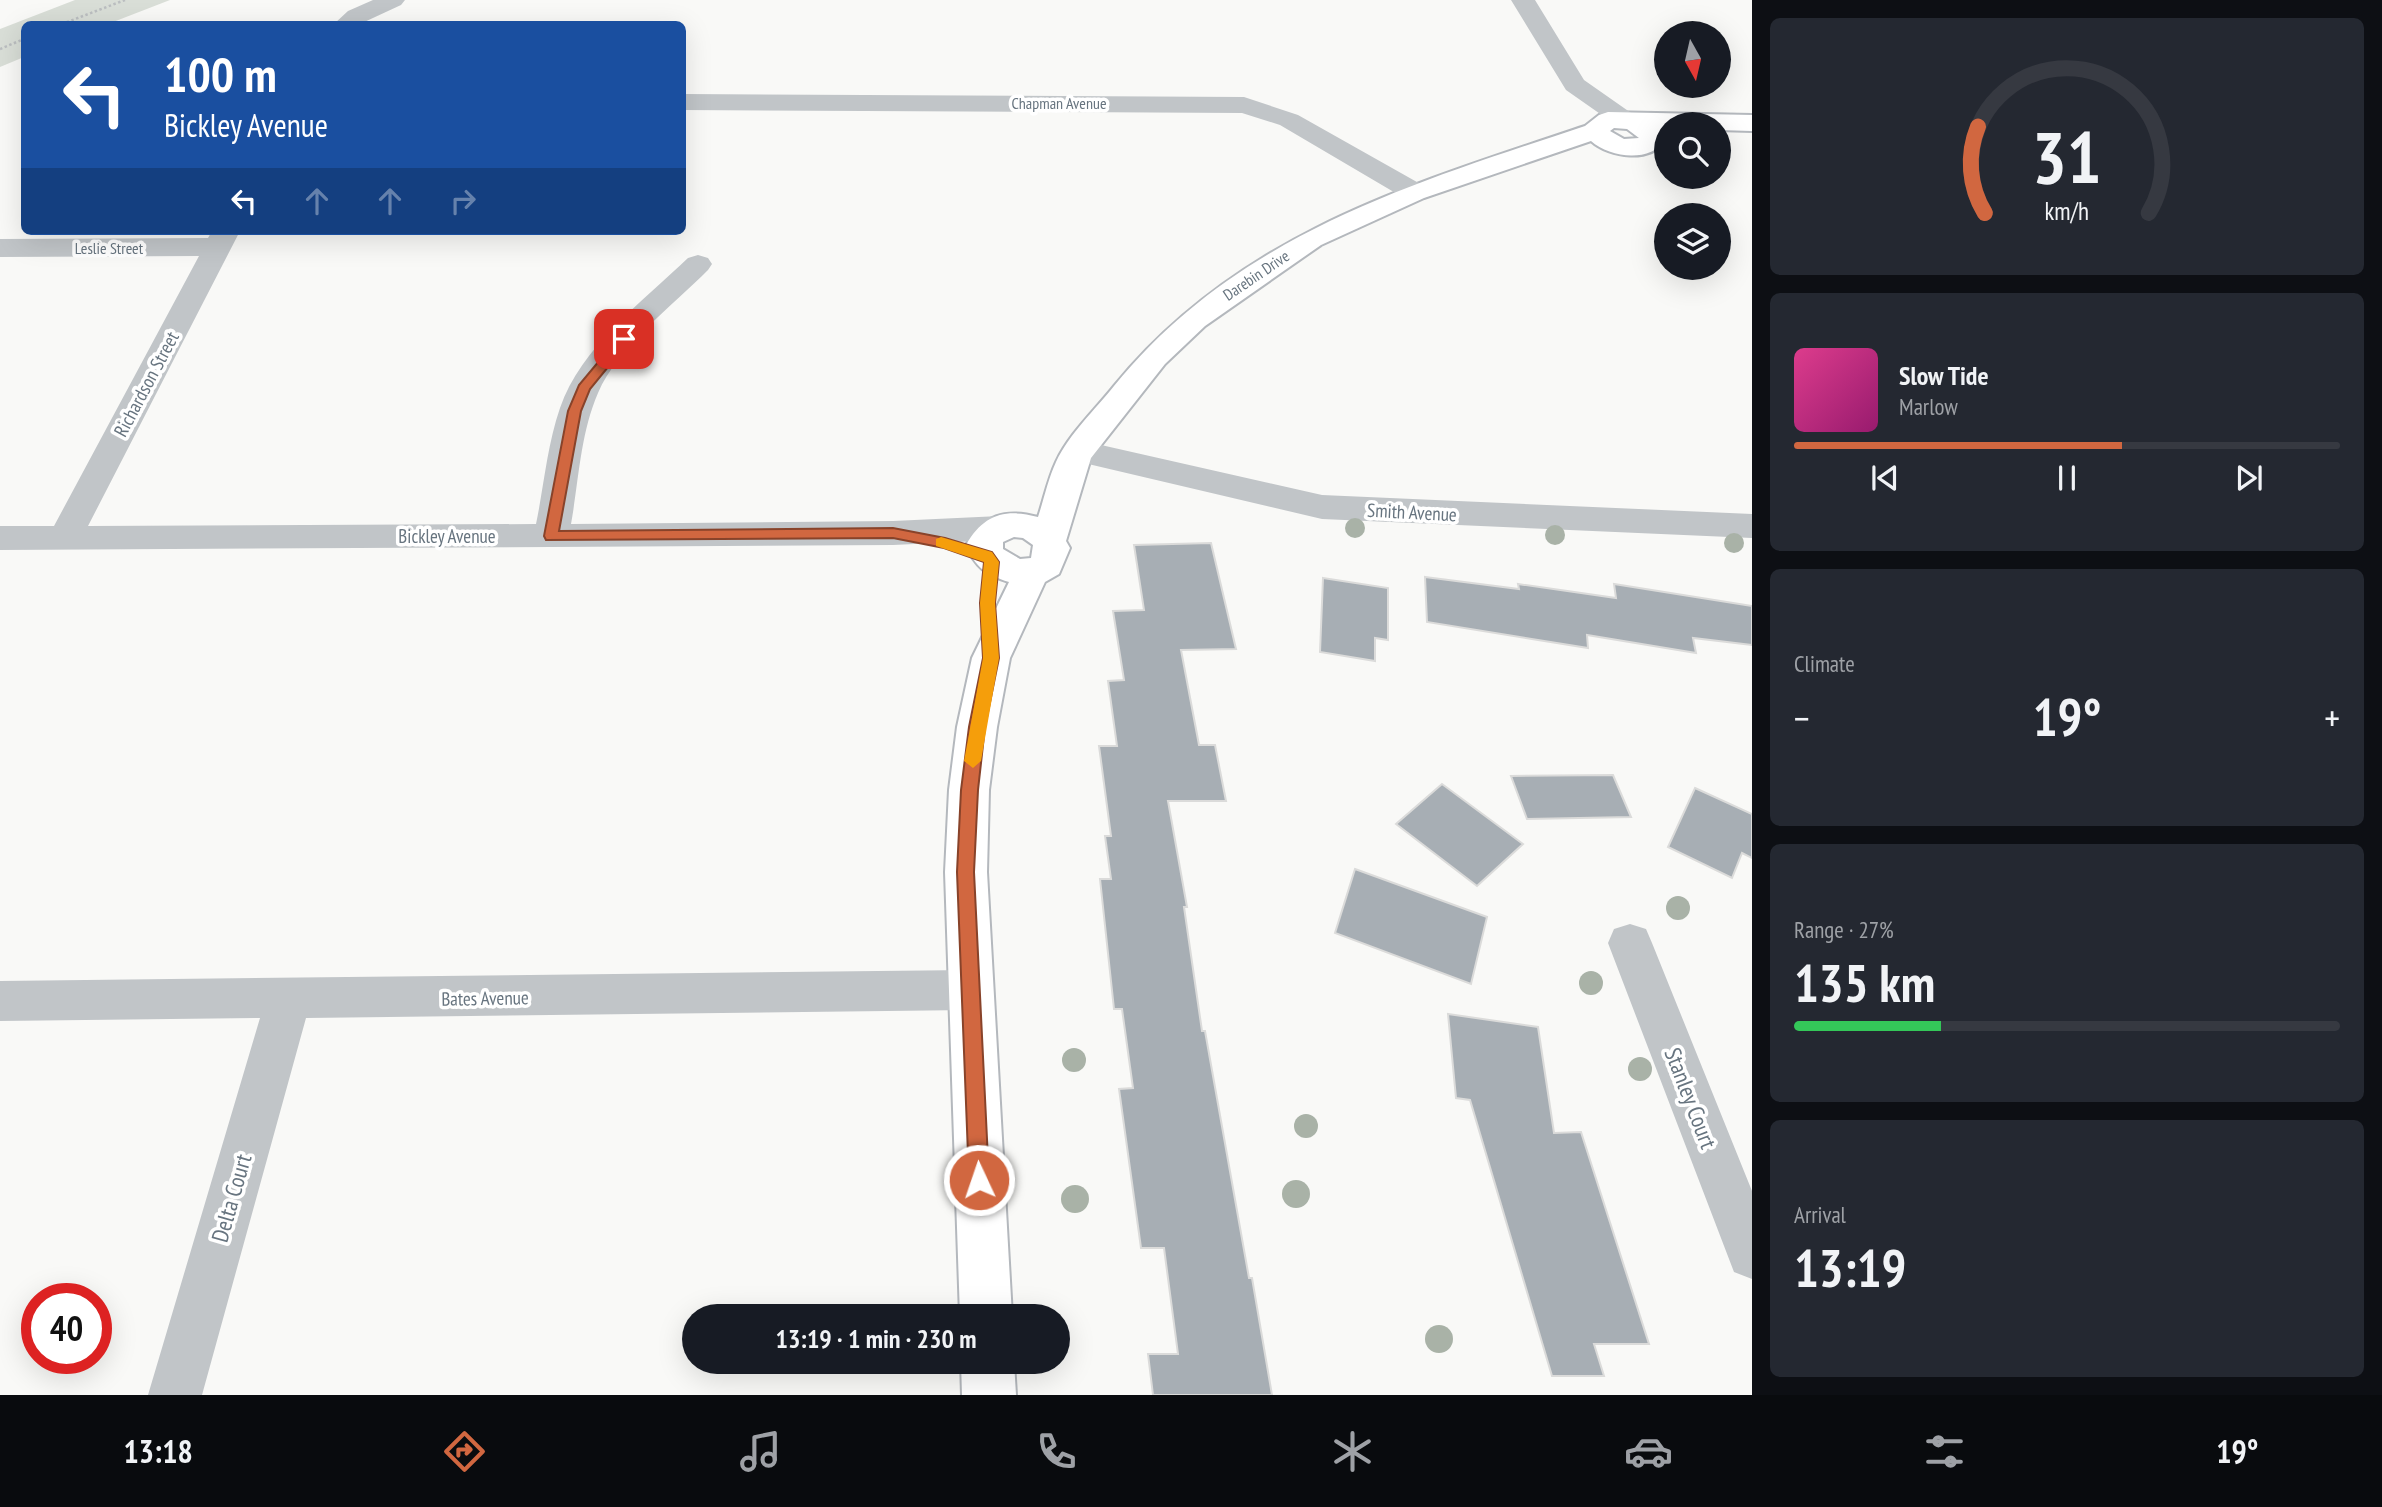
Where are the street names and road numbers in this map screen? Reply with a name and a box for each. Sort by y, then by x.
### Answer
street label: Chapman Avenue [1012,93,1107,113]
street label: Leslie Street [75,238,144,258]
street label: Darebin Drive [1219,246,1293,304]
street label: Richardson Street [108,327,184,441]
street label: Smith Avenue [1367,498,1458,526]
street label: Bickley Avenue [398,524,496,548]
street label: Bates Avenue [441,985,529,1011]
street label: Stanley Court [1659,1043,1724,1153]
street label: Delta Court [205,1150,258,1245]

